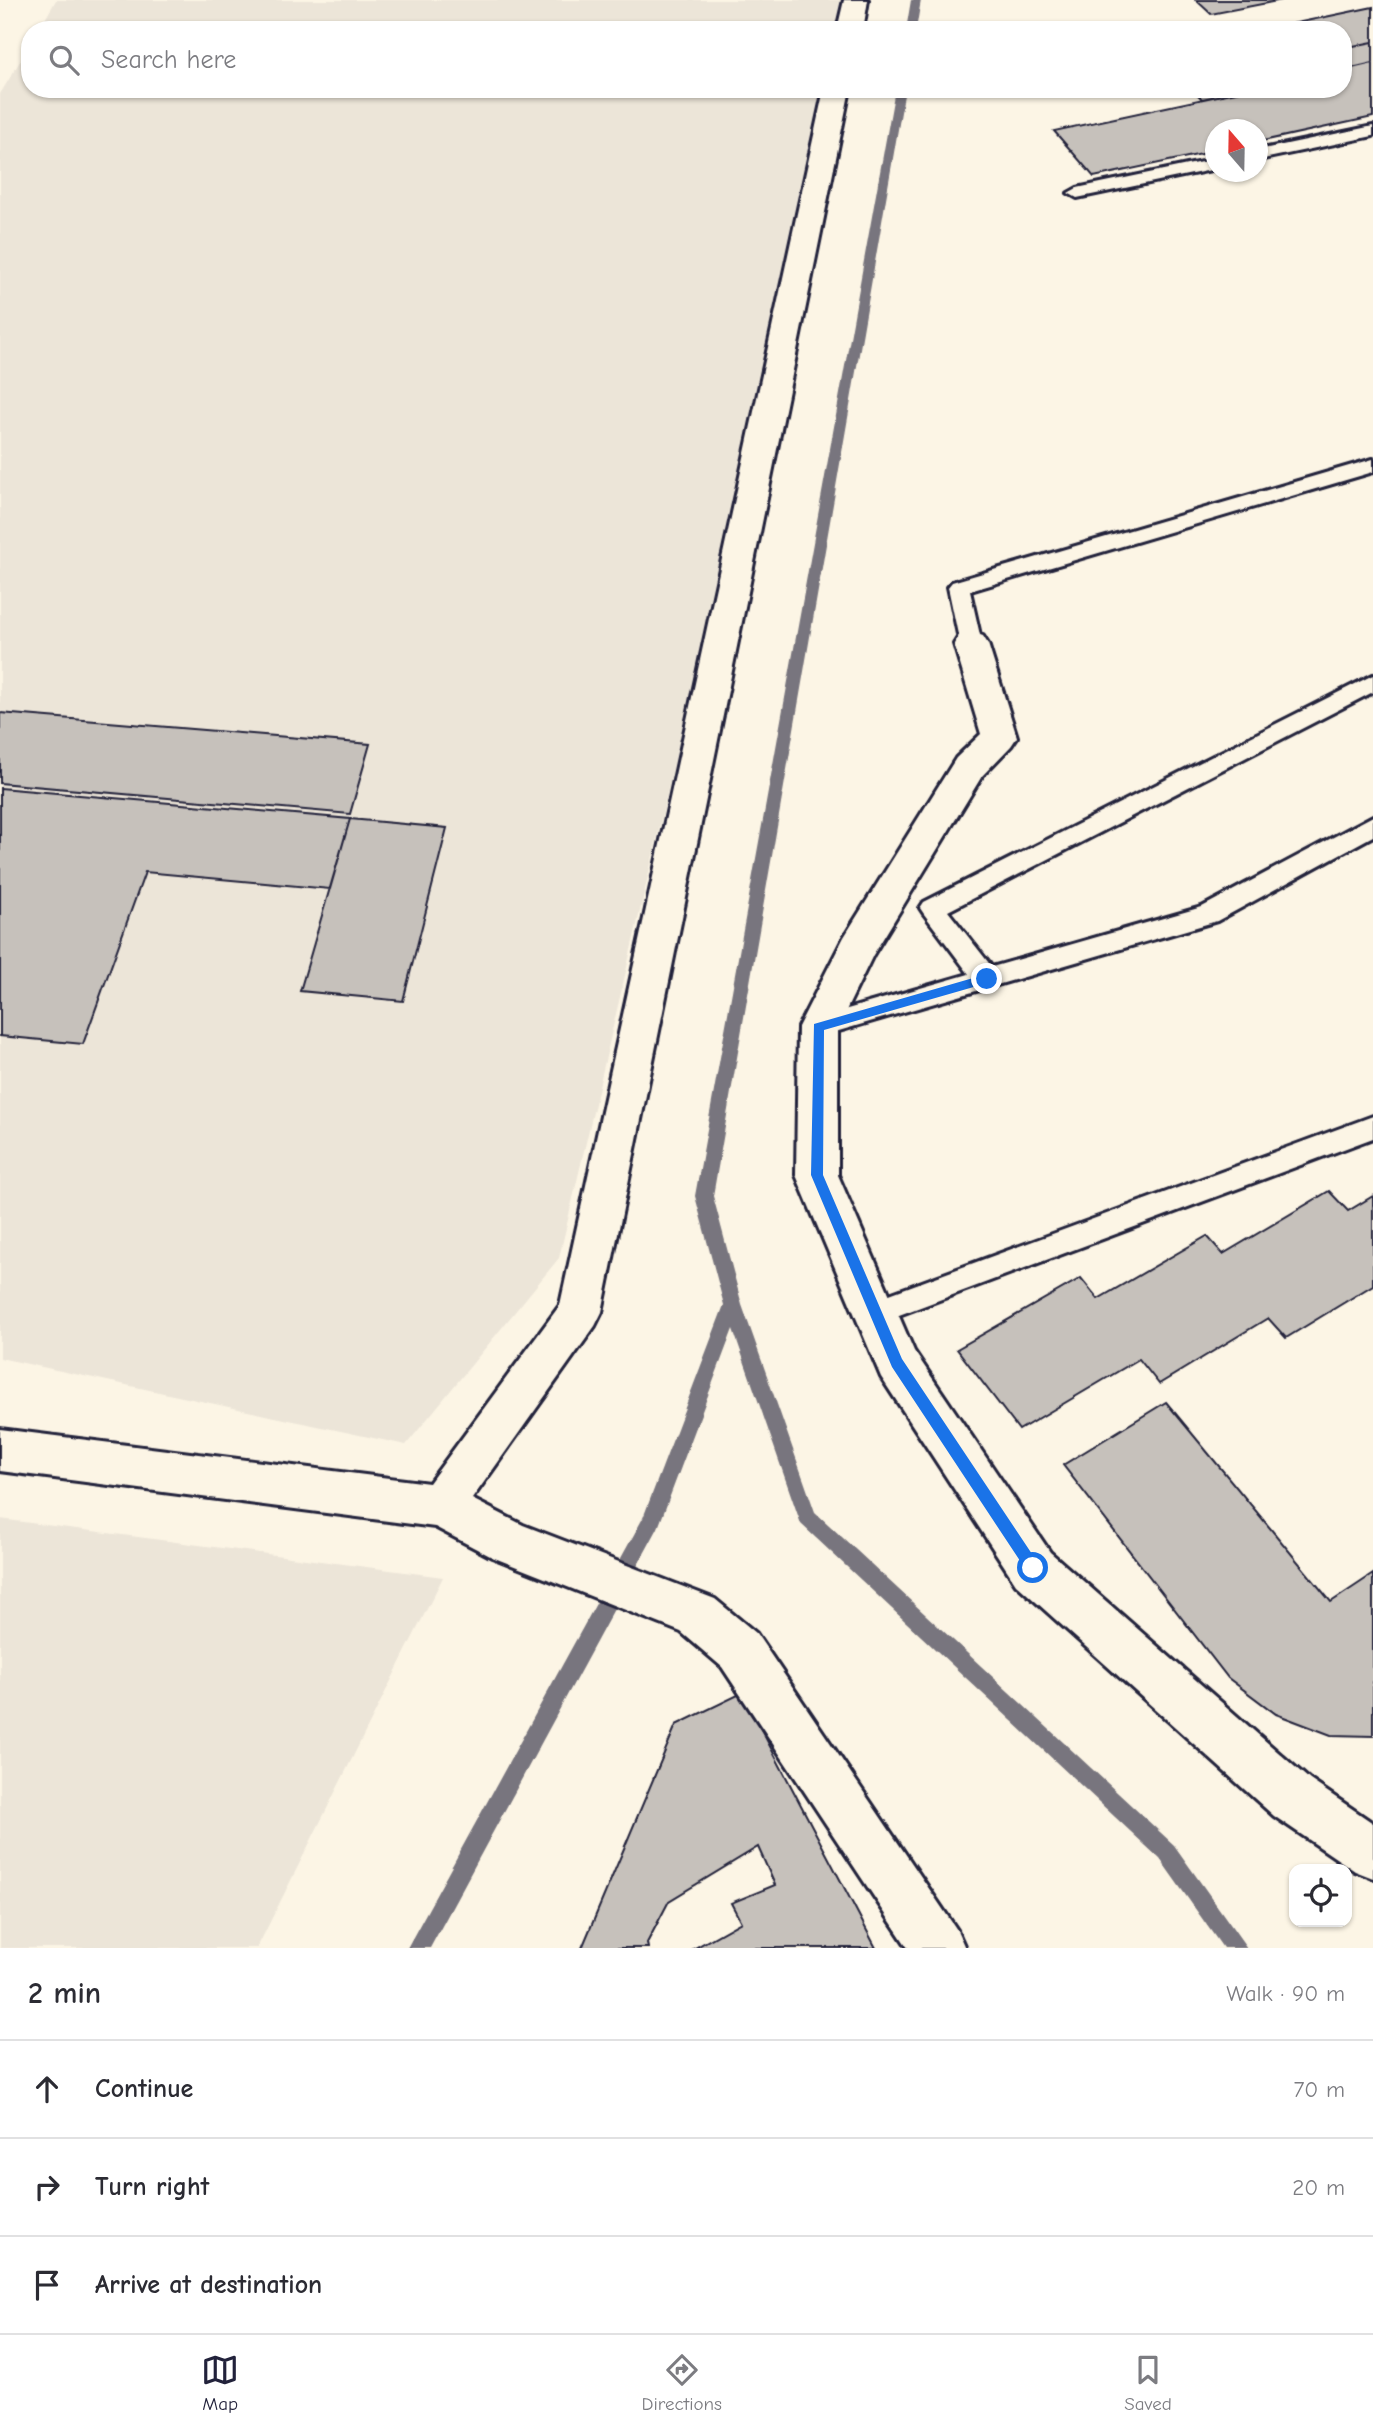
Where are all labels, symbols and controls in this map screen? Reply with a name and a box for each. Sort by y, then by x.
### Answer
search box [21,21,1352,98]
icon: search [45,41,83,79]
text: Search here [101,45,236,75]
north arrow [1205,119,1268,182]
route end [971,963,1002,994]
route start [1017,1552,1048,1583]
map controls [1289,1864,1352,1927]
button: locate [1289,1864,1352,1927]
text: 2 min [28,1976,101,2011]
text: Walk · 90 m [1226,1980,1345,2007]
icon: ahead [28,2070,66,2108]
text: Continue [95,2074,193,2104]
text: 70 m [1293,2076,1345,2103]
icon: right [28,2168,66,2206]
text: Turn right [95,2172,209,2202]
text: 20 m [1292,2174,1345,2201]
icon: arrive [28,2266,66,2304]
text: Arrive at destination [95,2270,322,2300]
tab: Map [201,2351,239,2415]
tab: Directions [642,2351,722,2415]
tab: Saved [1124,2351,1172,2415]

